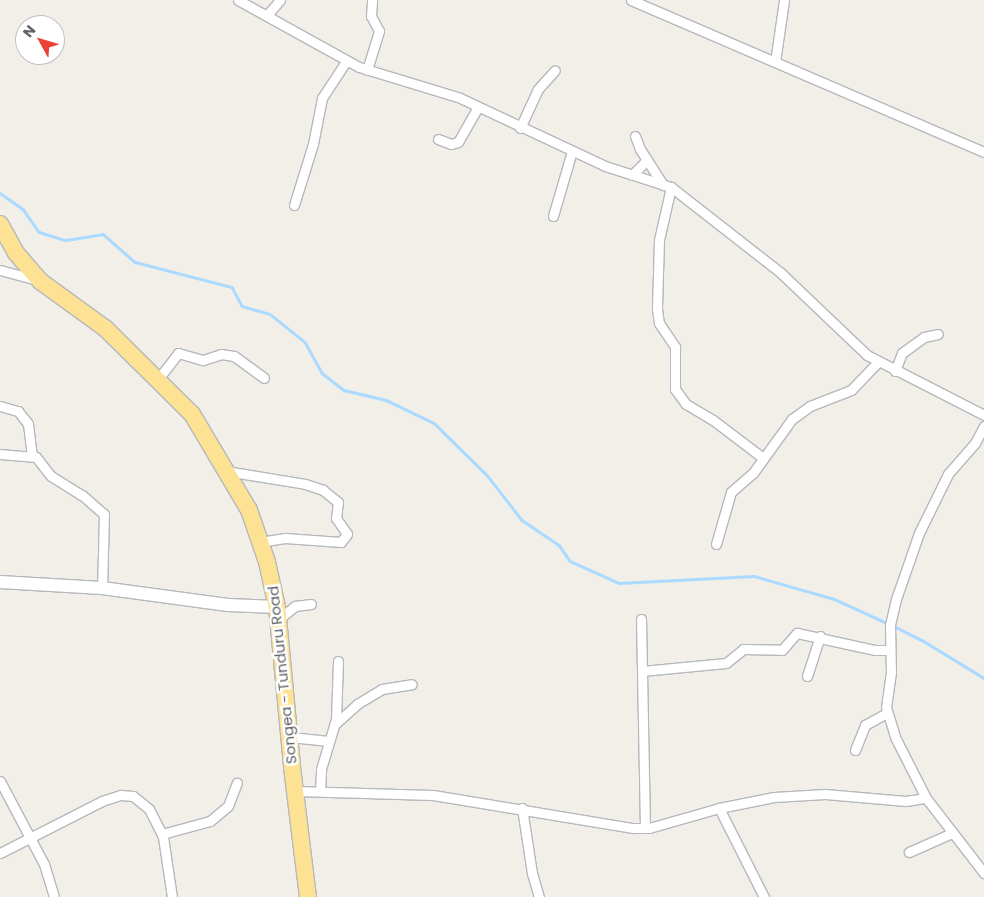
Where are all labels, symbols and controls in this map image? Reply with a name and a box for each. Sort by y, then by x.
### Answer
north arrow [15,15,65,65]
text: N [18,21,40,42]
street label: Songea - Tunduru Road [264,585,300,765]

